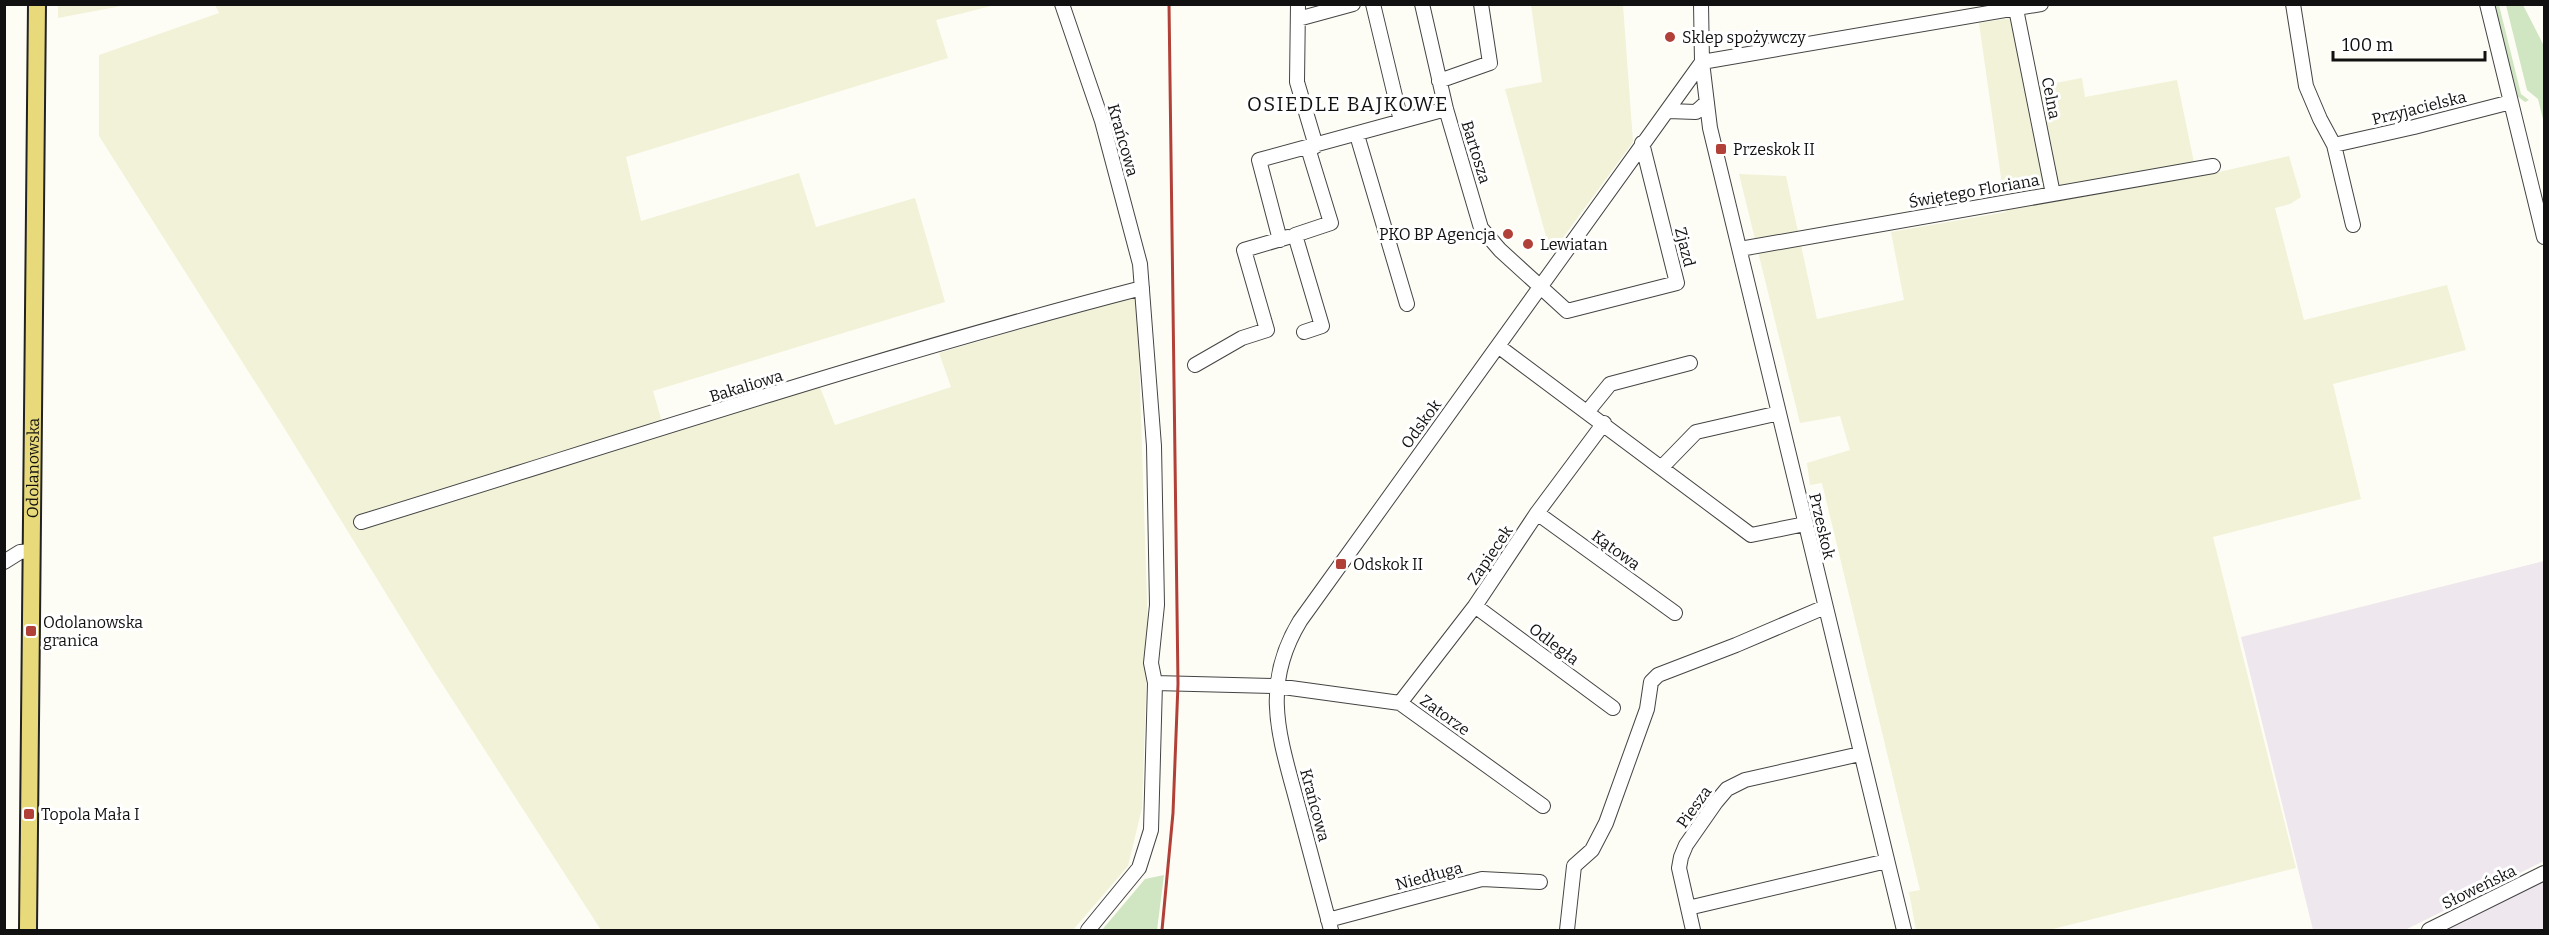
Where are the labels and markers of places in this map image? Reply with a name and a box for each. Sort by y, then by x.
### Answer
place label: Sklep spożywczy [1682,28,1806,47]
marker: Sklep spożywczy [1663,30,1677,44]
place label: Przeskok II [1733,140,1815,159]
marker: Przeskok II [1714,142,1728,156]
place label: PKO BP Agencja [1379,225,1496,244]
marker: PKO BP Agencja [1501,227,1515,241]
place label: Lewiatan [1540,235,1608,254]
marker: Lewiatan [1521,237,1535,251]
place label: Odskok II [1353,555,1423,574]
marker: Odskok II [1334,557,1348,571]
place label: Odolanowska granica [43,613,143,650]
marker: Odolanowska granica [24,624,38,638]
place label: Topola Mała I [41,805,140,824]
marker: Topola Mała I [22,807,36,821]

